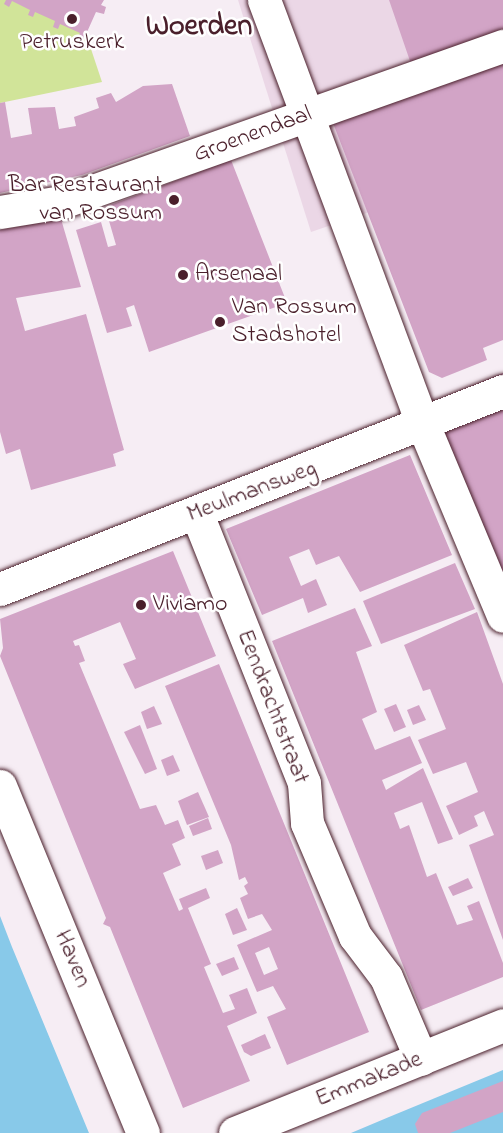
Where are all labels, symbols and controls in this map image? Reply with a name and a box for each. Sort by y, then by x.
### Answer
district label: Woerden [146,9,252,45]
marker: Petruskerk [65,12,79,26]
place label: Petruskerk [20,29,124,57]
street label: Groenendaal [190,100,316,170]
place label: Bar Restaurant van Rossum [8,172,162,228]
marker: Bar Restaurant van Rossum [167,193,181,207]
place label: Arsenaal [195,261,282,289]
marker: Arsenaal [176,268,190,282]
place label: Van Rossum Stadshotel [232,294,357,350]
marker: Van Rossum Stadshotel [213,315,227,329]
street label: Meulmansweg [183,454,321,530]
place label: Viviamo [153,591,227,619]
marker: Viviamo [134,598,148,612]
street label: Eendrachtstraat [229,626,315,788]
street label: Haven [48,926,96,992]
street label: Emmakade [311,1046,427,1114]

